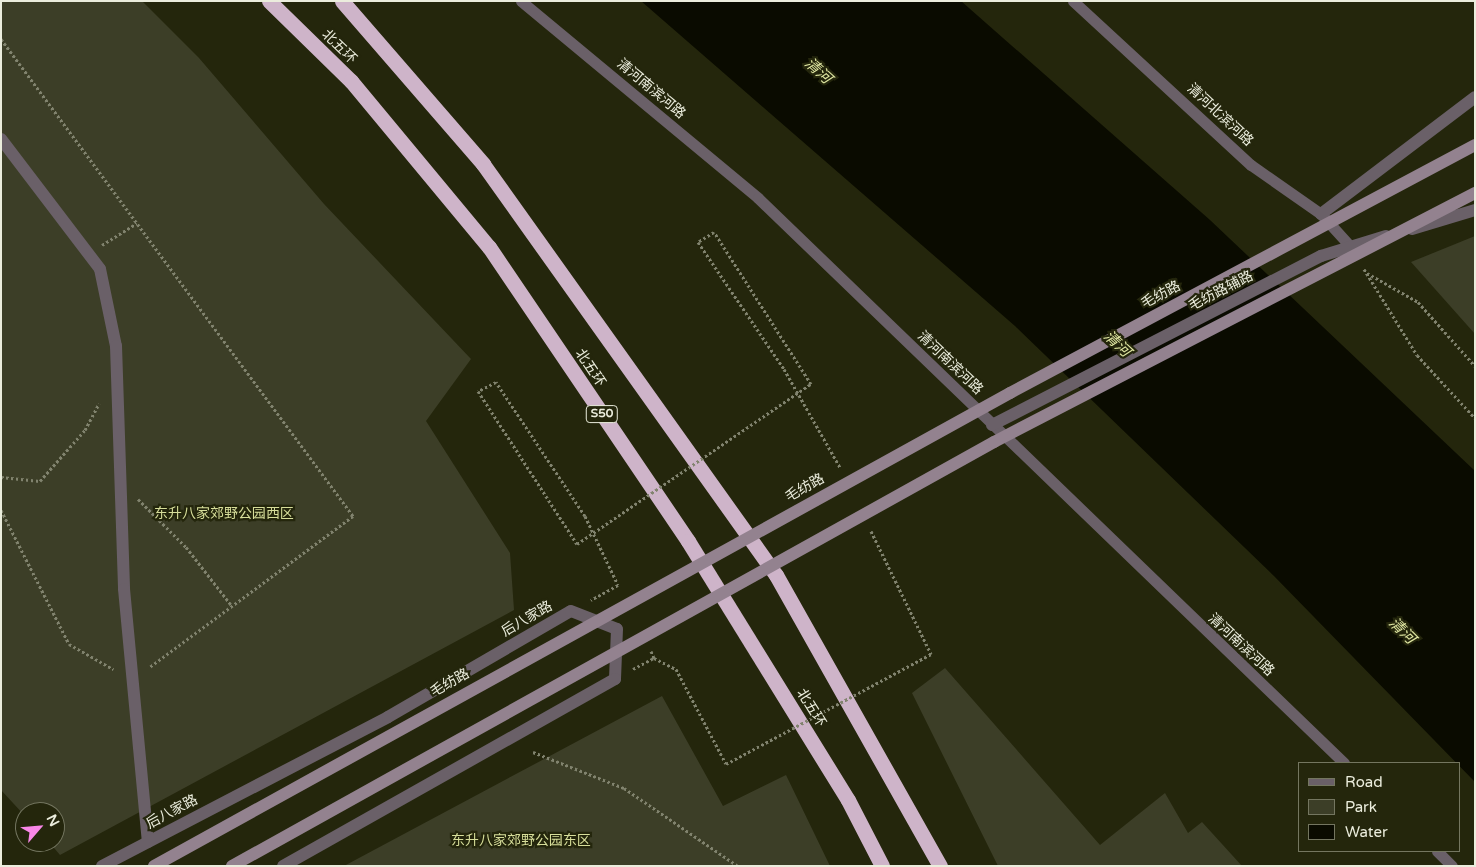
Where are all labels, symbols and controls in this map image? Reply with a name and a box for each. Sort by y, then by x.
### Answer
street label: 北五环 [318,26,360,68]
water label: 清河 [801,54,835,88]
street label: 清河南滨河路 [613,56,689,122]
street label: 清河北滨河路 [1184,80,1256,150]
street label: 毛纺路辅路 [1186,268,1256,314]
street label: 毛纺路 [1139,278,1183,312]
water label: 清河 [1100,327,1134,361]
street label: 清河南滨河路 [914,328,986,398]
street label: 北五环 [571,346,609,390]
road number: S50 [586,404,618,424]
street label: 毛纺路 [783,470,827,506]
park label: 东升八家郊野公园西区 [154,506,294,522]
street label: 后八家路 [499,598,555,640]
street label: 清河南滨河路 [1205,610,1277,680]
water label: 清河 [1385,614,1419,648]
street label: 毛纺路 [428,665,472,701]
street label: 北五环 [793,686,829,730]
legend [1298,762,1461,852]
text: Road [1345,773,1383,791]
street label: 后八家路 [143,791,201,833]
text: Park [1345,798,1377,816]
north arrow [15,802,65,852]
text: N [43,812,63,829]
text: Water [1345,823,1388,841]
park label: 东升八家郊野公园东区 [451,833,591,849]

